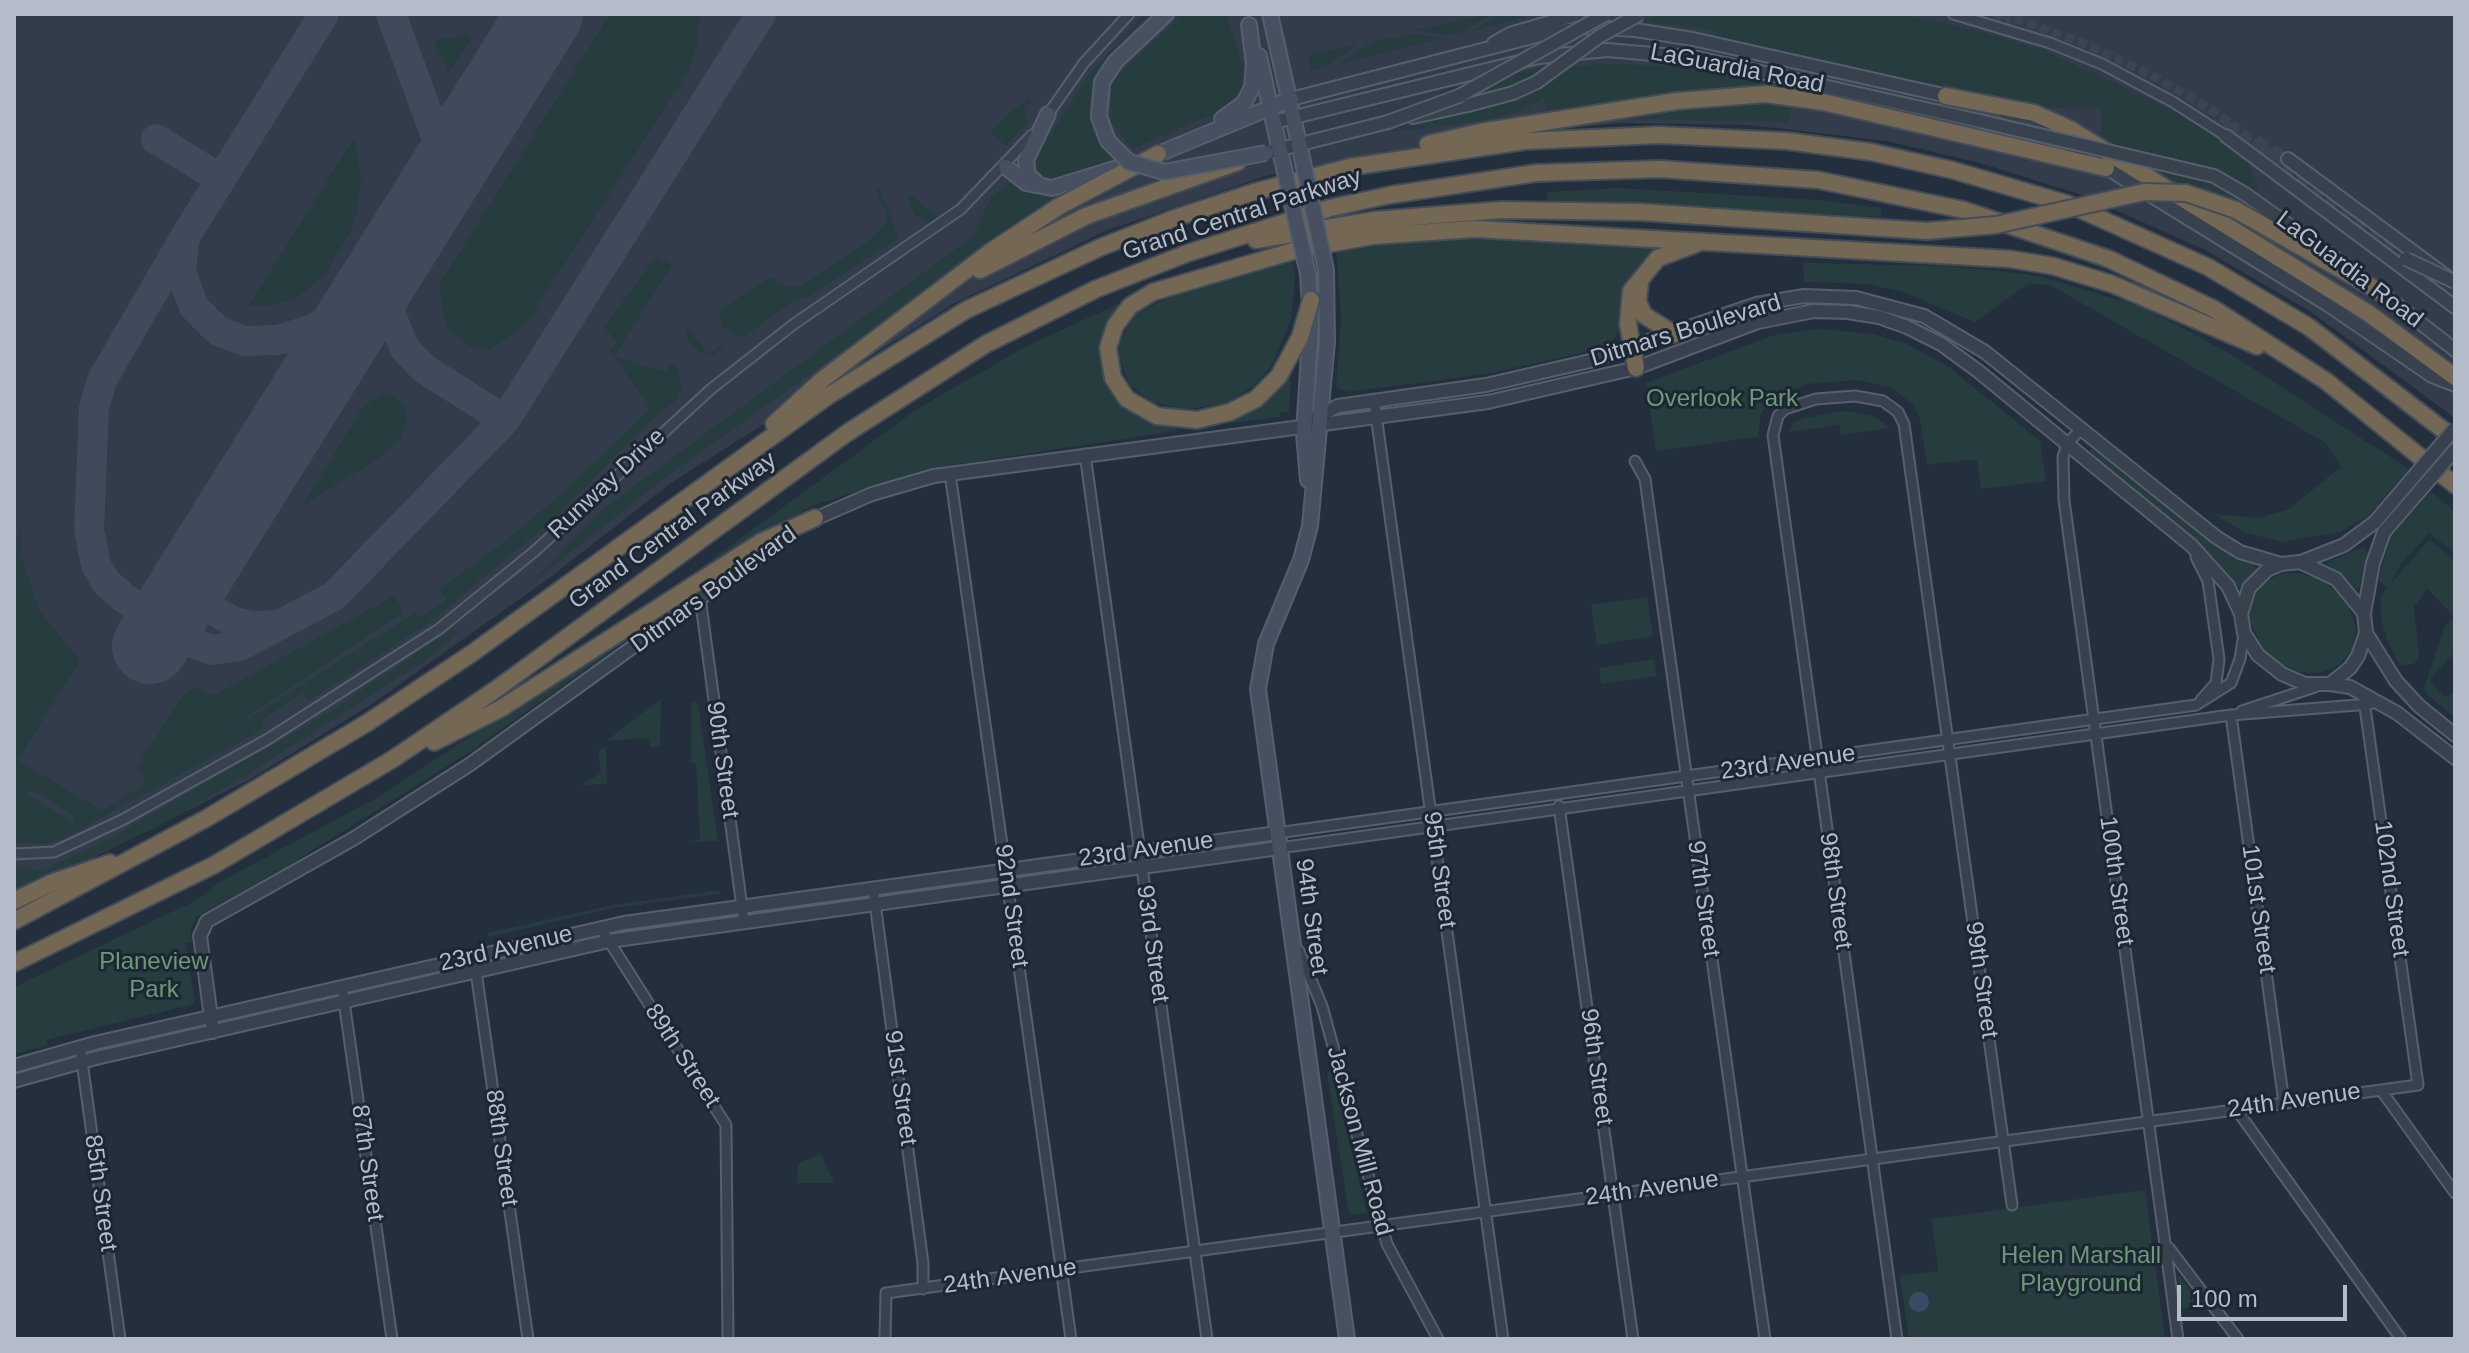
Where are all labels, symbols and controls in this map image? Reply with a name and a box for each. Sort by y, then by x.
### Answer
street label: LaGuardia Road [1648,38,1826,100]
street label: Grand Central Parkway [1119,163,1365,267]
street label: LaGuardia Road [2270,206,2428,334]
street label: Ditmars Boulevard [1587,288,1785,374]
park label: Overlook Park [1646,385,1798,413]
street label: Runway Drive [543,423,671,545]
street label: Grand Central Parkway [564,446,782,616]
street label: Ditmars Boulevard [626,520,802,660]
street label: 90th Street [700,700,744,820]
street label: 23rd Avenue [1719,739,1857,787]
street label: 95th Street [1417,810,1461,930]
street label: 100th Street [2093,814,2139,948]
street label: 102nd Street [2367,819,2415,959]
street label: 23rd Avenue [1077,826,1215,874]
street label: 98th Street [1813,831,1857,951]
street label: 97th Street [1681,839,1725,959]
street label: 92nd Street [988,843,1034,969]
street label: 101st Street [2235,843,2281,975]
street label: 94th Street [1289,857,1333,977]
street label: 93rd Street [1129,883,1175,1005]
street label: 23rd Avenue [437,920,575,978]
street label: 99th Street [1959,920,2003,1040]
park label: Planeview Park [99,948,209,1004]
street label: 89th Street [638,999,726,1113]
street label: 96th Street [1574,1007,1618,1127]
street label: 91st Street [878,1029,922,1147]
street label: Jackson Mill Road [1320,1043,1398,1239]
street label: 24th Avenue [2225,1077,2363,1125]
street label: 88th Street [479,1088,523,1208]
street label: 87th Street [345,1103,389,1223]
street label: 85th Street [78,1133,122,1253]
street label: 24th Avenue [1583,1165,1721,1213]
park label: Helen Marshall Playground [2001,1242,2161,1298]
street label: 24th Avenue [941,1253,1079,1301]
scale bar [2181,1269,2351,1319]
text: 100 m [2191,1285,2258,1312]

